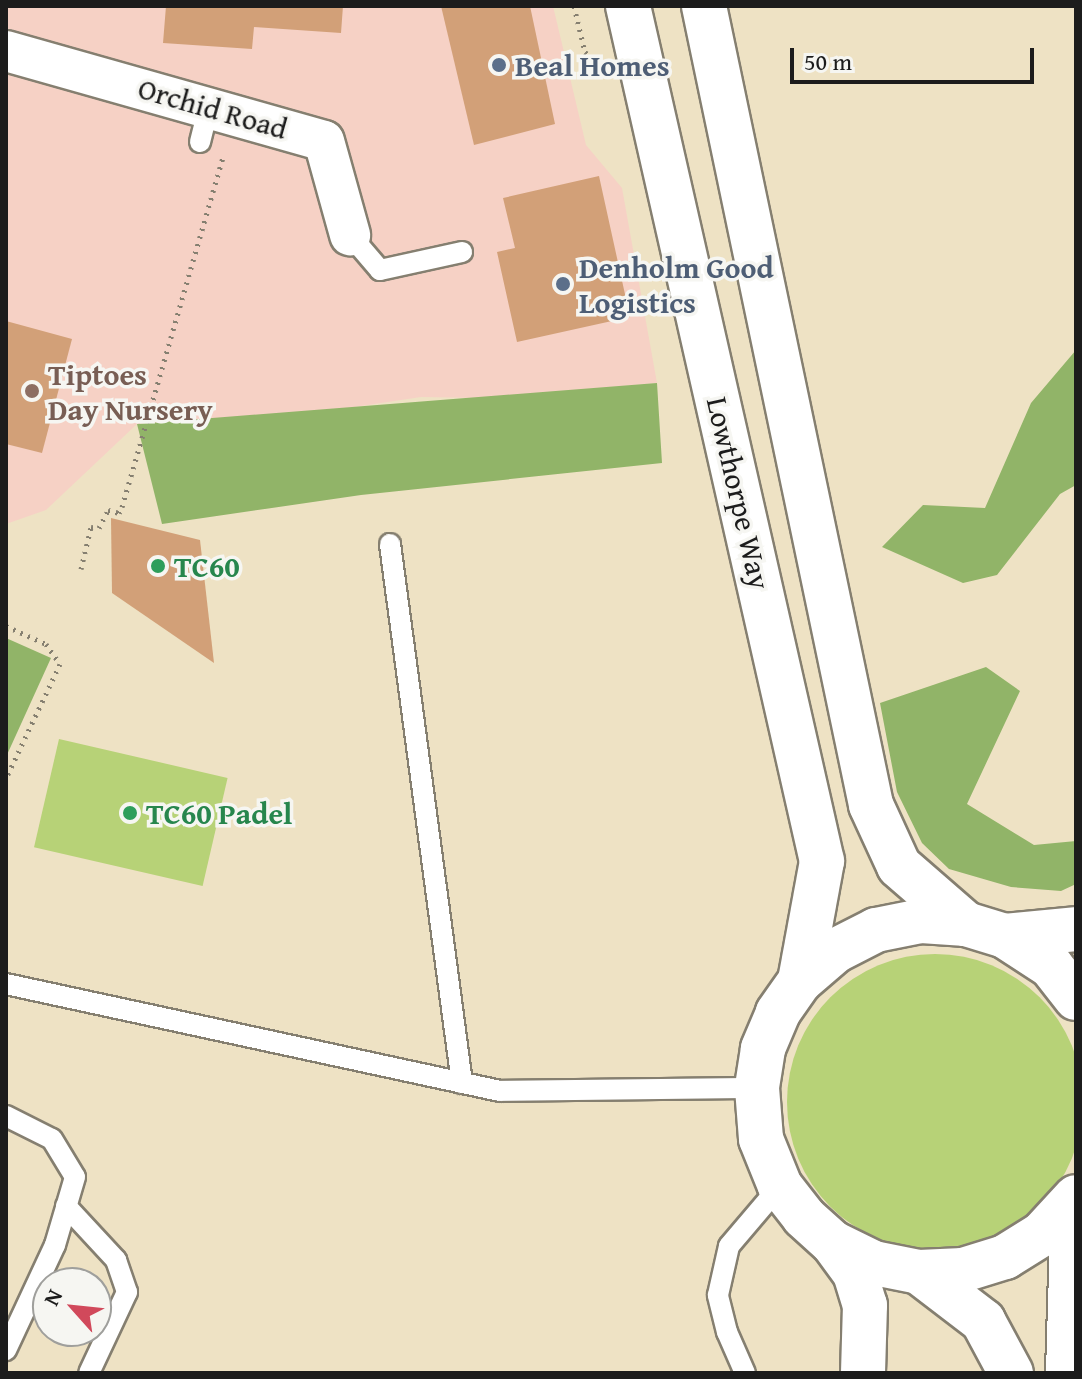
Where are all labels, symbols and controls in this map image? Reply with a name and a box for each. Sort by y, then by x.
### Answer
scale bar [794,32,1038,82]
text: 50 m [804,44,852,79]
place label: Beal Homes [515,47,670,83]
marker: Beal Homes [490,56,508,74]
street label: Orchid Road [134,70,292,146]
place label: Denholm Good Logistics [579,249,774,320]
marker: Denholm Good Logistics [554,275,572,293]
place label: Tiptoes Day Nursery [48,356,213,426]
marker: Tiptoes Day Nursery [23,382,41,400]
street label: Lowthorpe Way [699,393,779,593]
place label: TC60 [174,548,240,584]
marker: TC60 [149,557,167,575]
place label: TC60 Padel [146,795,292,831]
marker: TC60 Padel [121,804,139,822]
north arrow [32,1267,112,1347]
text: N [35,1283,70,1311]

